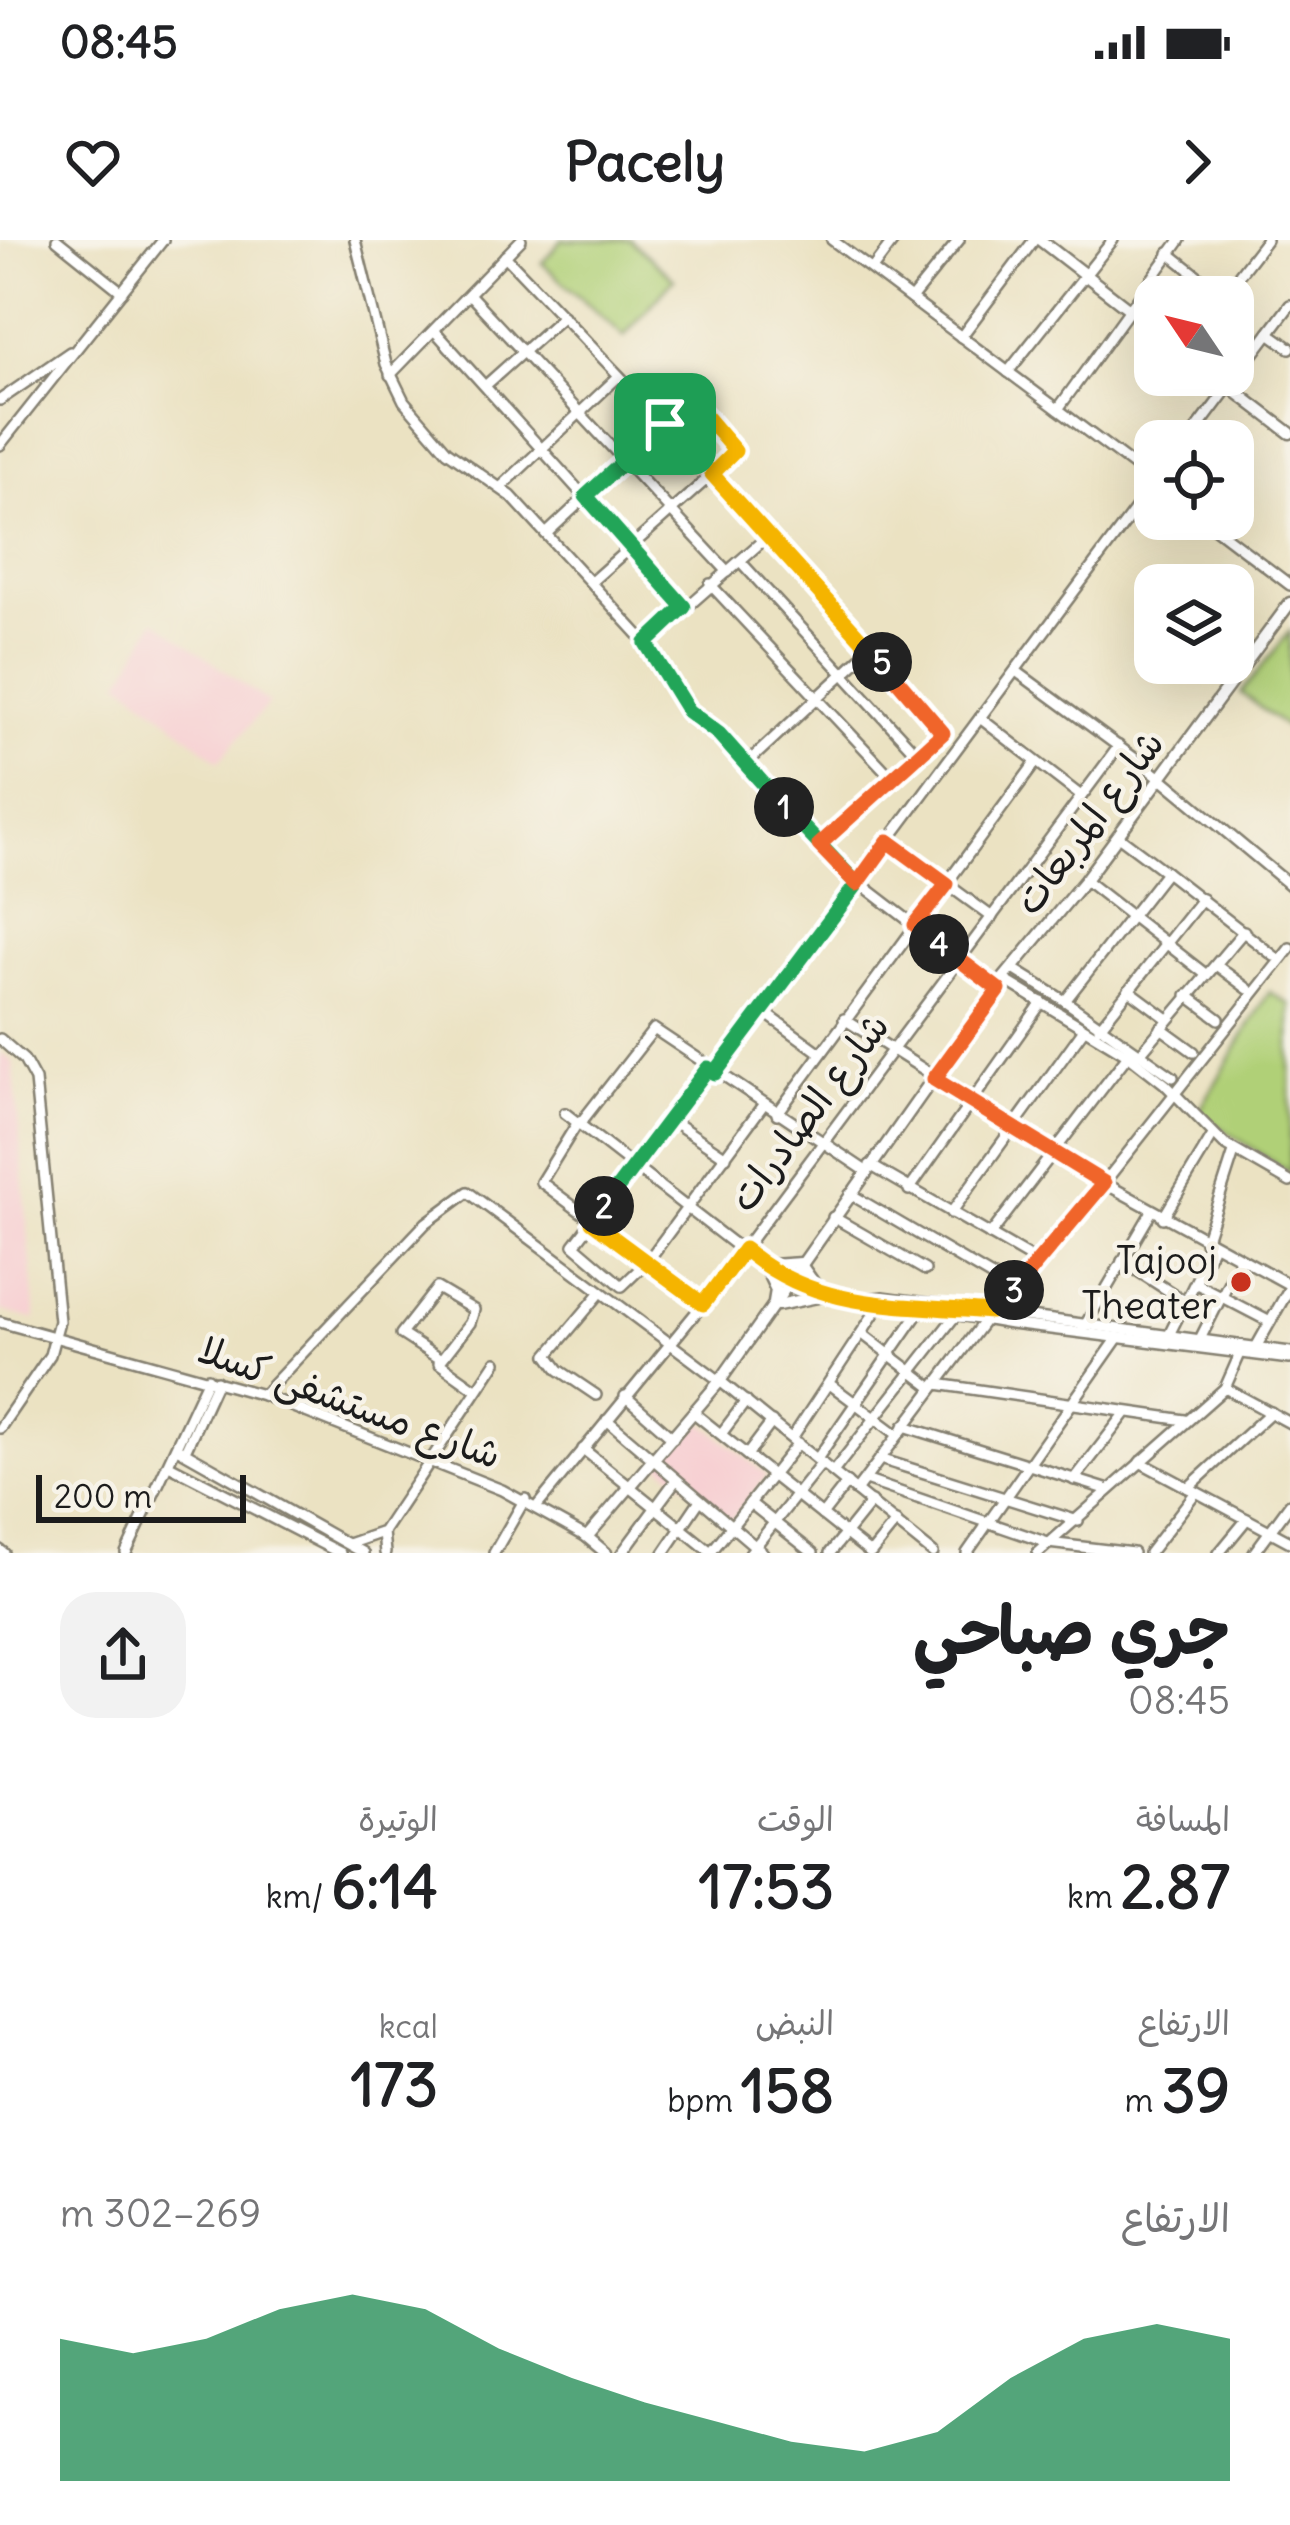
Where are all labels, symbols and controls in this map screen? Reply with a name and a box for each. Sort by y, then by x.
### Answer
text: 08:45 [60,14,178,70]
text: Pacely [565,128,725,196]
icon: heart [60,129,126,195]
icon: forward [1164,129,1230,195]
north arrow [1134,276,1254,396]
map controls [1134,276,1254,684]
pin [614,373,716,475]
icon: arrive [632,391,698,457]
button: locate [1134,420,1254,540]
button: layers [1134,564,1254,684]
pin: 5 [852,632,912,692]
text: 5 [873,641,891,683]
street label: شارع المربعات [1004,720,1177,926]
pin: 1 [754,777,814,837]
text: 1 [777,786,791,828]
pin: 4 [909,914,969,974]
text: 4 [929,923,949,965]
street label: شارع الصادرات [718,1003,902,1223]
pin: 2 [574,1176,634,1236]
text: 2 [595,1185,613,1227]
place label: Tajooj Theater [1081,1236,1217,1330]
pin: 3 [984,1260,1044,1320]
text: 3 [1005,1269,1023,1311]
marker: Tajooj Theater [1228,1269,1254,1295]
street label: شارع مستشفى كسلا [191,1325,508,1482]
scale bar [36,1469,246,1522]
text: 200 m [54,1475,152,1517]
text: جري صباحي [913,1589,1230,1672]
button: share [60,1592,186,1718]
text: 08:45 [1128,1676,1230,1725]
text: الوتيرة [358,1798,438,1840]
text: الوقت [757,1798,834,1840]
text: المسافة [1136,1798,1230,1840]
text: 6:14 [331,1849,438,1924]
text: 17:53 [699,1849,834,1924]
text: 2.87 [1121,1849,1230,1924]
text: /km [266,1875,331,1917]
text: km [1067,1875,1121,1917]
text: النبض [755,2002,834,2044]
text: الارتفاع [1137,2002,1230,2044]
text: kcal [379,2005,438,2047]
text: 173 [351,2047,438,2122]
text: 158 [741,2053,834,2128]
text: 39 [1161,2053,1230,2128]
text: bpm [667,2079,741,2121]
text: m [1125,2079,1161,2121]
text: 269–302 m [60,2189,261,2238]
text: الارتفاع [1121,2194,1230,2243]

